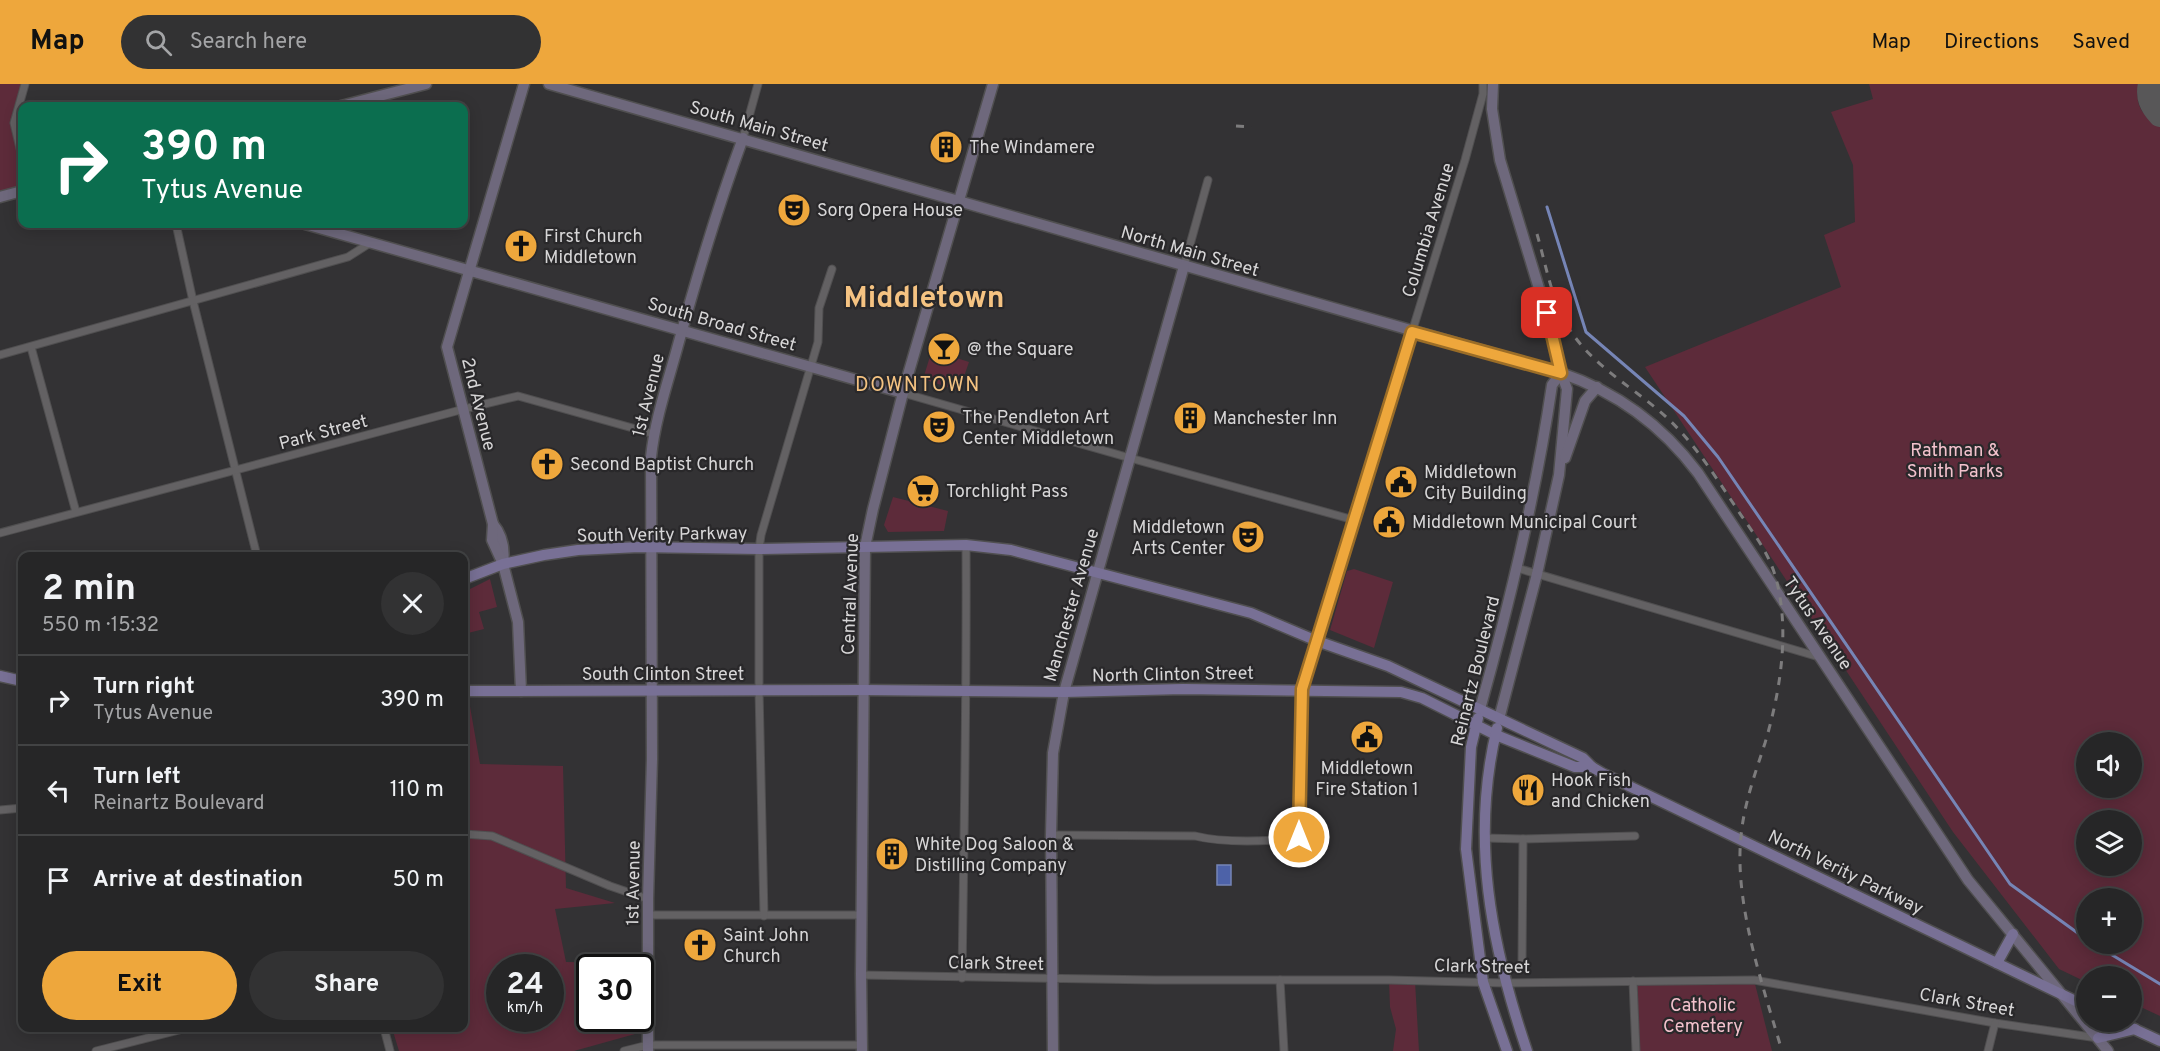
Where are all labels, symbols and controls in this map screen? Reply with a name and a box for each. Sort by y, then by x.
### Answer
search box [121,15,541,69]
text: Map [30,24,85,60]
icon: search [142,26,175,59]
text: Search here [190,29,307,56]
text: Map [1871,29,1911,56]
text: Directions [1944,29,2039,56]
text: Saved [2072,29,2130,56]
street label: South Main Street [687,97,831,158]
text: 390 m [141,122,267,175]
icon: right [42,126,120,204]
building icon: The Windamere [928,129,964,165]
place label: The Windamere [969,137,1095,160]
street label: Columbia Avenue [1398,160,1461,301]
text: Tytus Avenue [141,174,303,208]
theatre icon: Sorg Opera House [776,192,812,228]
place label: Sorg Opera House [817,200,963,223]
street label: North Main Street [1118,222,1261,283]
place label: First Church Middletown [544,226,643,270]
church icon: First Church Middletown [503,228,539,264]
district label: Middletown [843,281,1005,318]
pin [1521,287,1572,338]
street label: South Broad Street [645,293,799,358]
icon: arrive [1530,296,1563,329]
bar icon: @ the Square [926,331,962,367]
place label: @ the Square [967,339,1073,362]
street label: 1st Avenue [628,351,671,439]
street label: 2nd Avenue [455,355,500,453]
district label: DOWNTOWN [855,373,981,399]
building icon: Manchester Inn [1172,400,1208,436]
place label: The Pendleton Art Center Middletown [962,407,1114,451]
place label: Manchester Inn [1213,408,1338,431]
theatre icon: The Pendleton Art Center Middletown [921,409,957,445]
street label: Park Street [276,411,370,456]
park label: Rathman & Smith Parks [1907,440,2003,484]
church icon: Second Baptist Church [529,446,565,482]
place label: Second Baptist Church [570,454,754,477]
place label: Middletown City Building [1424,462,1527,506]
public building icon: Middletown City Building [1383,464,1419,500]
supermarket icon: Torchlight Pass [905,473,941,509]
place label: Torchlight Pass [946,481,1068,504]
public building icon: Middletown Municipal Court [1371,504,1407,540]
place label: Middletown Municipal Court [1412,512,1637,535]
place label: Middletown Arts Center [1131,517,1225,561]
theatre icon: Middletown Arts Center [1230,519,1266,555]
street label: South Verity Parkway [576,523,748,548]
street label: Manchester Avenue [1040,526,1105,685]
street label: Central Avenue [838,533,865,655]
text: 2 min [42,567,136,613]
button: close [381,572,444,635]
street label: Tytus Avenue [1777,573,1857,675]
street label: Reinartz Boulevard [1447,594,1506,749]
text: 550 m · 15:32 [42,613,159,639]
street label: North Clinton Street [1092,663,1254,688]
street label: South Clinton Street [582,664,744,687]
text: Turn right [93,674,195,701]
icon: right [42,684,75,717]
text: 390 m [380,687,444,714]
text: Tytus Avenue [93,701,213,727]
public building icon: Middletown Fire Station 1 [1349,719,1385,755]
map controls [2076,732,2142,1032]
button: sound [2076,732,2142,798]
place label: Middletown Fire Station 1 [1315,758,1419,802]
text: Turn left [93,764,181,791]
place label: Hook Fish and Chicken [1551,770,1650,814]
restaurant icon: Hook Fish and Chicken [1510,772,1546,808]
icon: left [42,774,75,807]
text: 110 m [390,777,444,804]
text: Reinartz Boulevard [93,791,265,817]
position arrow [1267,805,1331,869]
button: layers [2076,810,2142,876]
street label: North Verity Parkway [1764,826,1927,921]
place label: White Dog Saloon & Distilling Company [915,834,1074,878]
building icon: White Dog Saloon & Distilling Company [874,836,910,872]
street label: 1st Avenue [622,840,647,926]
icon: arrive [42,864,75,897]
text: Arrive at destination [93,867,303,894]
text: 50 m [392,867,444,894]
button: + [2076,888,2142,954]
place label: Saint John Church [723,925,809,969]
church icon: Saint John Church [682,927,718,963]
button: Exit [42,951,237,1020]
button: Share [249,951,444,1020]
street label: Clark Street [948,952,1044,977]
speed limit sign: 30 [576,954,654,1032]
street label: Clark Street [1434,955,1530,980]
button: − [2076,966,2142,1032]
text: 24 [506,967,544,1004]
street label: Clark Street [1917,984,2016,1023]
park label: Catholic Cemetery [1663,995,1743,1039]
text: km/h [507,999,543,1018]

